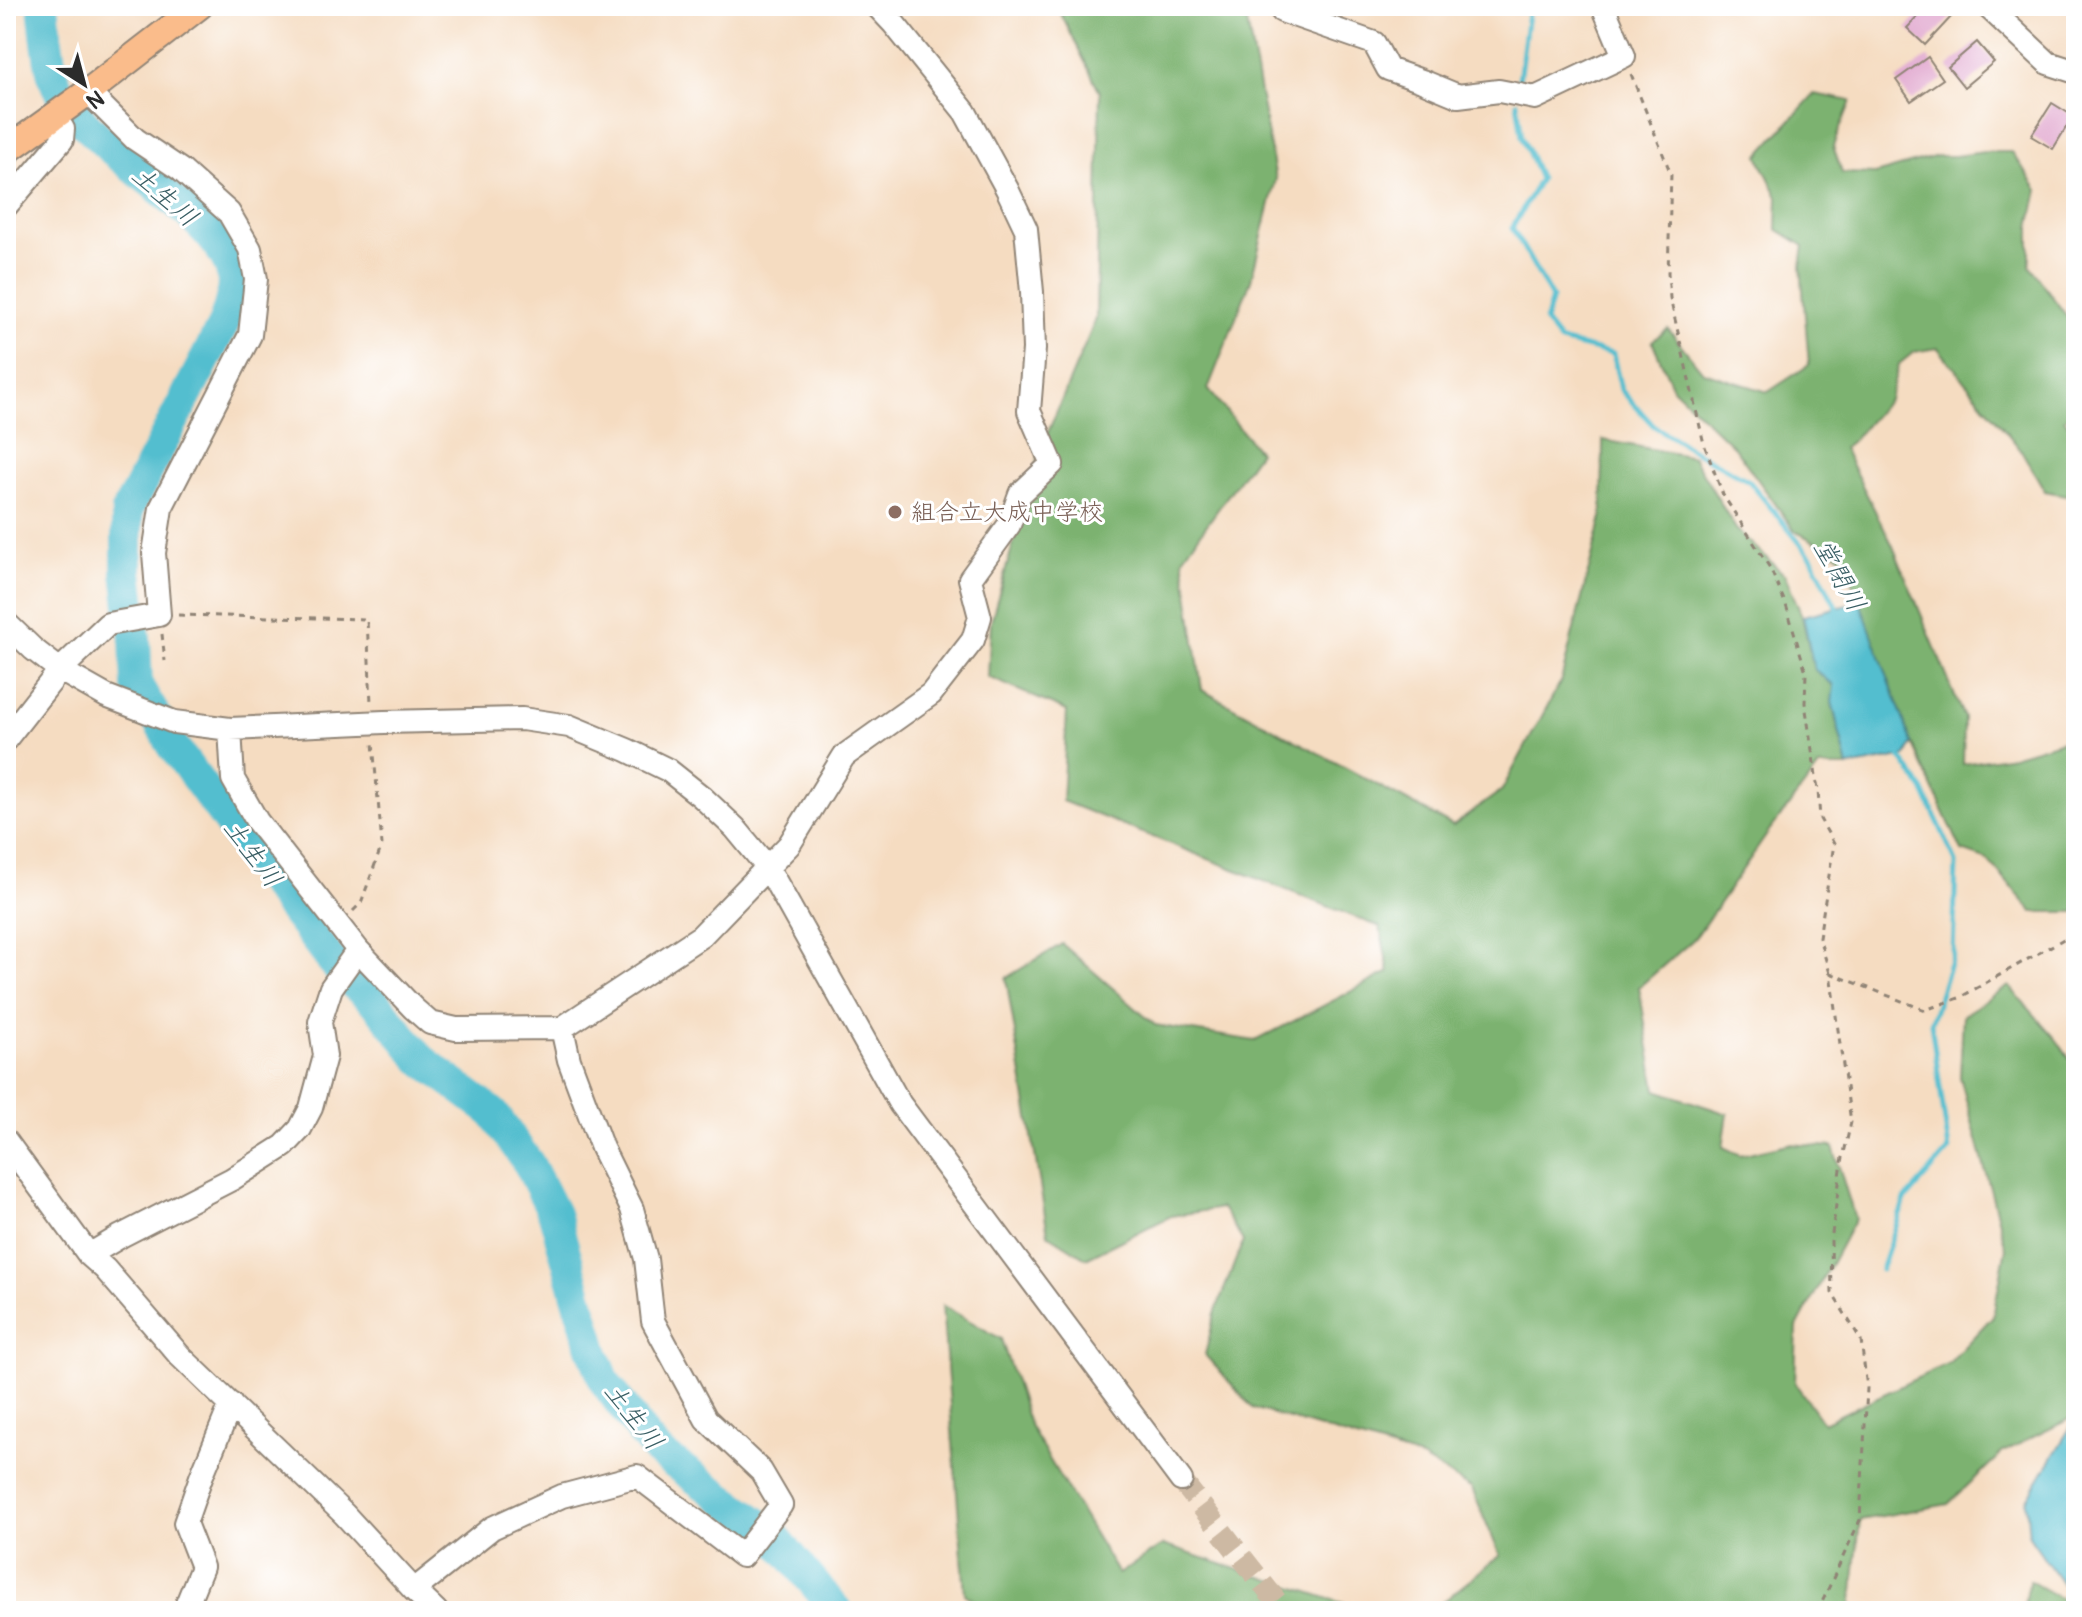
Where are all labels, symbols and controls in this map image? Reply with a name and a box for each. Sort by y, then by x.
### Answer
north arrow [44,44,124,124]
text: N [81,84,109,115]
water label: 土生川 [124,159,204,234]
place label: 組合立大成中学校 [911,498,1103,527]
marker: 組合立大成中学校 [886,503,904,521]
water label: 堂閉川 [1806,534,1872,617]
water label: 土生川 [216,813,288,894]
water label: 土生川 [597,1376,670,1457]

